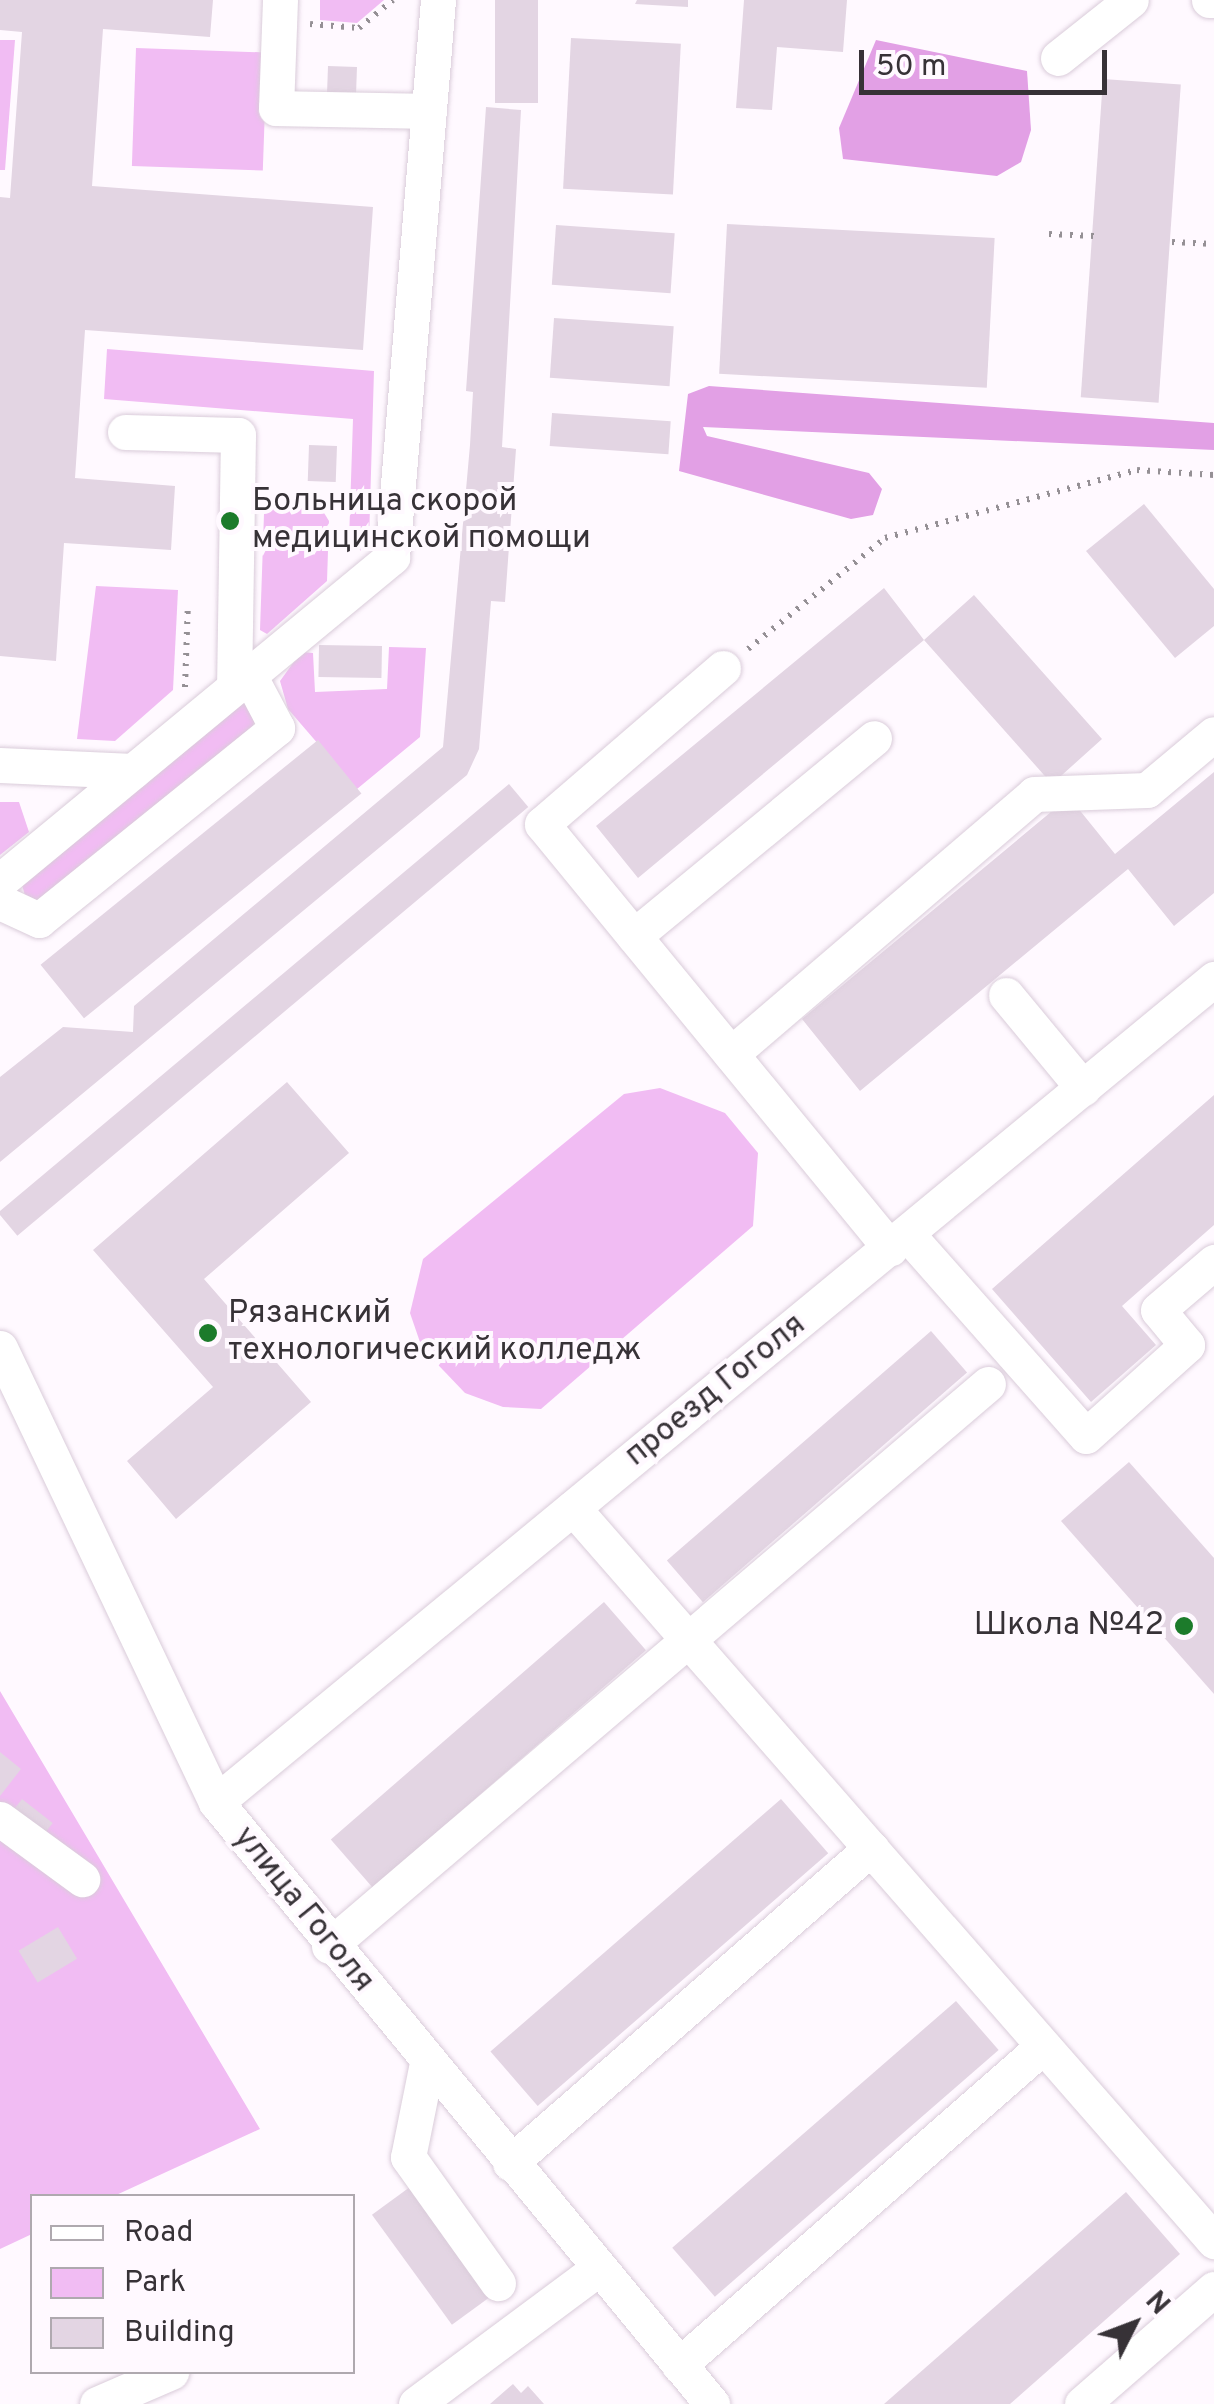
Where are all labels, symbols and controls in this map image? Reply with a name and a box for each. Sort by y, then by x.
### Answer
scale bar [864,30,1112,92]
text: 50 m [876,49,946,86]
place label: Больница скорой медицинской помощи [252,484,591,559]
marker: Больница скорой медицинской помощи [217,508,243,534]
place label: Рязанский технологический колледж [228,1296,641,1371]
street label: проезд Гоголя [618,1307,814,1475]
marker: Рязанский технологический колледж [197,1322,219,1344]
place label: Школа №42 [974,1607,1164,1645]
marker: Школа №42 [1173,1615,1195,1637]
street label: улица Гоголя [225,1819,381,2001]
legend [30,2194,355,2374]
text: Road [124,2215,193,2252]
text: Park [124,2265,186,2302]
north arrow [1084,2274,1184,2374]
text: N [1136,2284,1176,2323]
text: Building [124,2315,235,2352]

